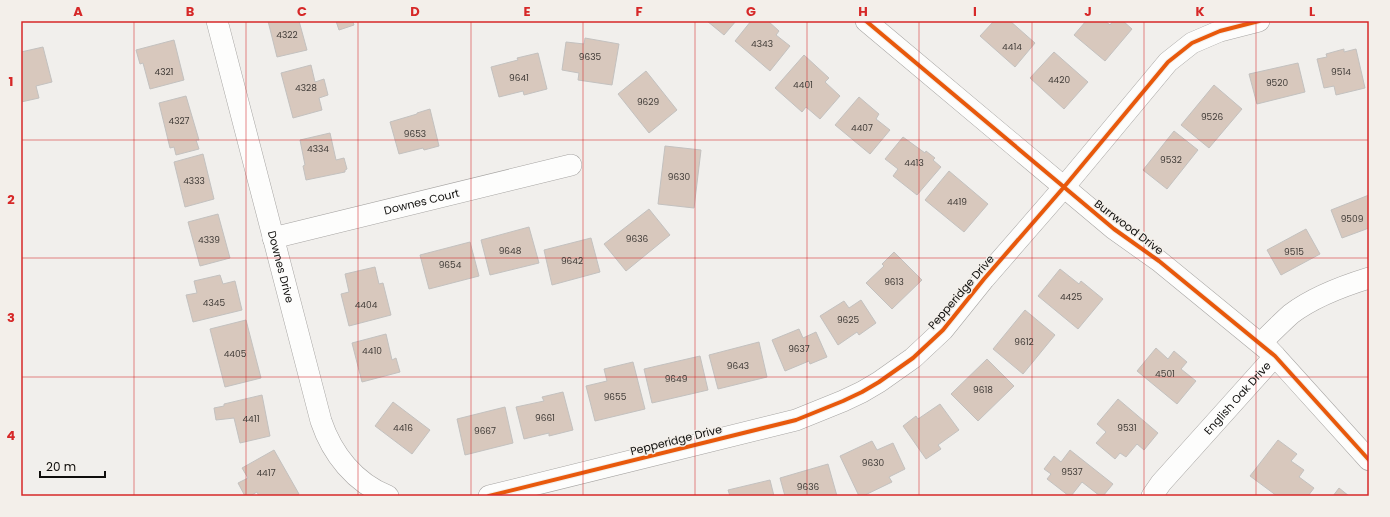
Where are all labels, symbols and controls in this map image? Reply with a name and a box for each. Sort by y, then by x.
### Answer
text: A [73,2,83,21]
text: B [186,2,195,21]
text: C [297,2,307,21]
text: D [410,2,420,21]
text: E [523,2,531,21]
text: F [635,2,643,21]
text: G [746,2,756,21]
text: H [858,2,868,21]
text: I [973,2,977,21]
text: J [1084,2,1092,21]
text: K [1195,2,1205,21]
text: L [1309,2,1315,21]
house number: 4322 [276,29,298,41]
house number: 4343 [751,38,773,50]
house number: 4414 [1002,41,1022,53]
house number: 9635 [579,51,602,63]
house number: 4321 [154,66,174,78]
house number: 9514 [1331,66,1351,78]
text: 1 [9,72,13,91]
house number: 9641 [509,72,529,84]
house number: 4420 [1048,74,1070,86]
house number: 9520 [1266,77,1288,89]
house number: 4401 [793,79,813,91]
house number: 4328 [295,82,317,94]
house number: 9629 [637,96,659,108]
house number: 9526 [1201,111,1223,123]
house number: 4327 [168,115,190,127]
house number: 4407 [851,122,873,134]
house number: 9653 [404,128,426,140]
house number: 4334 [307,143,329,155]
house number: 9532 [1160,154,1182,166]
house number: 4413 [904,157,924,169]
house number: 9630 [668,171,691,183]
house number: 4333 [183,175,205,187]
street label: Downes Court [382,185,461,219]
text: 2 [7,190,15,209]
house number: 4419 [947,196,967,208]
street label: Burrwood Drive [1091,196,1167,258]
house number: 9509 [1341,213,1364,225]
street label: Downes Drive [264,229,298,305]
house number: 9636 [626,233,648,245]
house number: 4339 [198,234,220,246]
house number: 9648 [499,245,522,257]
house number: 9515 [1284,246,1304,258]
street label: Pepperidge Drive [924,251,998,333]
house number: 9642 [561,255,583,267]
house number: 9654 [439,259,462,271]
house number: 9613 [884,276,904,288]
house number: 4425 [1060,291,1082,303]
house number: 4345 [203,297,225,309]
house number: 4404 [355,299,378,311]
text: 3 [7,308,15,327]
house number: 9625 [837,314,859,326]
house number: 9612 [1014,336,1034,348]
house number: 9637 [788,343,810,355]
house number: 4410 [362,345,382,357]
house number: 4405 [224,348,247,360]
street label: English Oak Drive [1200,358,1275,438]
house number: 9643 [727,360,749,372]
house number: 4501 [1155,368,1175,380]
house number: 9649 [665,373,688,385]
house number: 9618 [973,384,993,396]
house number: 9655 [604,391,627,403]
house number: 9661 [535,412,555,424]
house number: 4411 [242,413,260,425]
street label: Pepperidge Drive [629,421,724,459]
house number: 4416 [393,422,413,434]
house number: 9531 [1117,422,1137,434]
house number: 9667 [474,425,496,437]
text: 4 [7,426,16,445]
scale bar [40,453,105,479]
house number: 9630 [862,457,885,469]
text: 20 m [46,458,76,475]
house number: 9537 [1061,466,1083,478]
house number: 4417 [256,467,276,479]
house number: 9636 [797,481,819,493]

